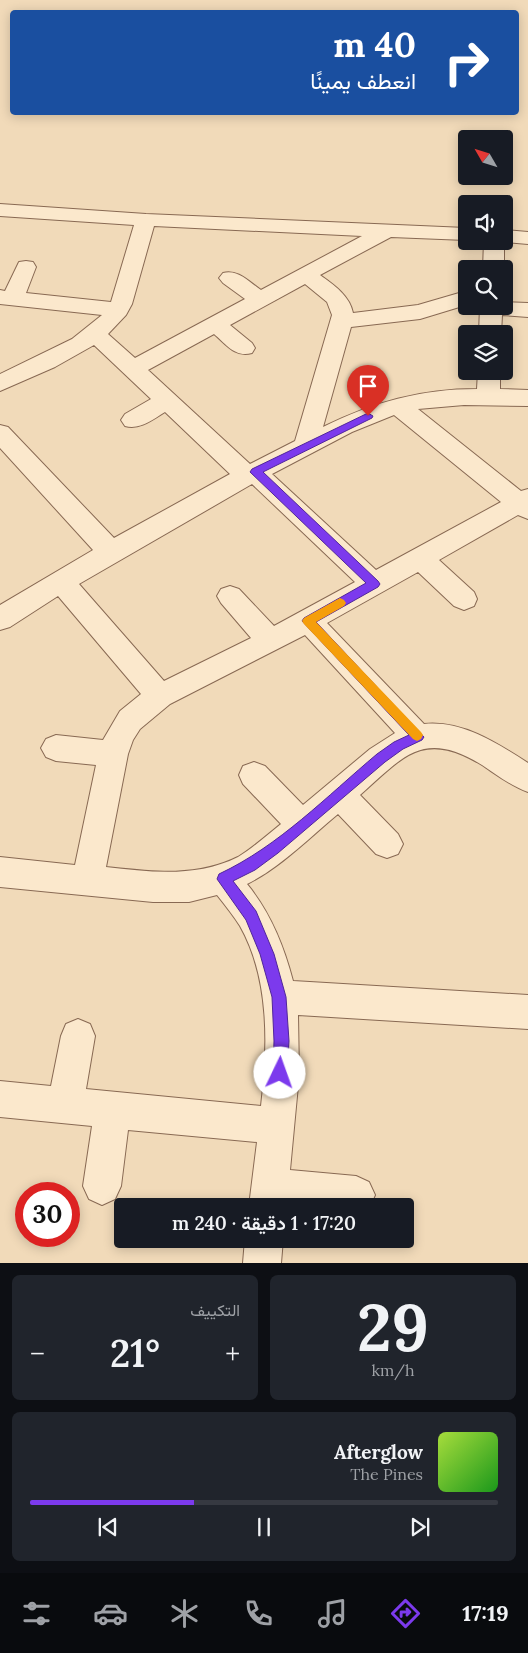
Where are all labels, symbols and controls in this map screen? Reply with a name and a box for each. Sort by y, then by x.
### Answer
text: 40 m [333,22,416,67]
icon: right [434,30,499,95]
text: انعطف يمينًا [310,67,416,95]
north arrow [458,130,512,185]
map controls [458,130,513,380]
button: sound [458,195,513,250]
button: search [458,260,513,315]
button: layers [458,325,513,380]
pin [347,365,389,416]
icon: arrive [354,372,382,400]
position arrow [253,1046,305,1098]
speed limit sign: 30 [15,1182,80,1247]
text: 17:20 · 1 دقيقة · 240 m [172,1211,356,1235]
text: 29 [357,1286,429,1369]
text: التكييف [190,1300,240,1320]
text: 21° [110,1329,160,1377]
text: − [30,1336,45,1372]
text: + [225,1336,240,1372]
text: km/h [371,1360,415,1380]
text: Afterglow [334,1440,423,1464]
text: The Pines [350,1464,423,1484]
icon: previous [94,1513,122,1541]
icon: pause [250,1513,278,1541]
icon: next [406,1513,434,1541]
icon: filters [19,1596,54,1631]
icon: car [93,1596,128,1631]
icon: climate [167,1596,202,1631]
icon: phone [241,1596,276,1631]
icon: music [315,1596,350,1631]
icon: directions [388,1596,423,1631]
text: 17:19 [462,1599,509,1627]

